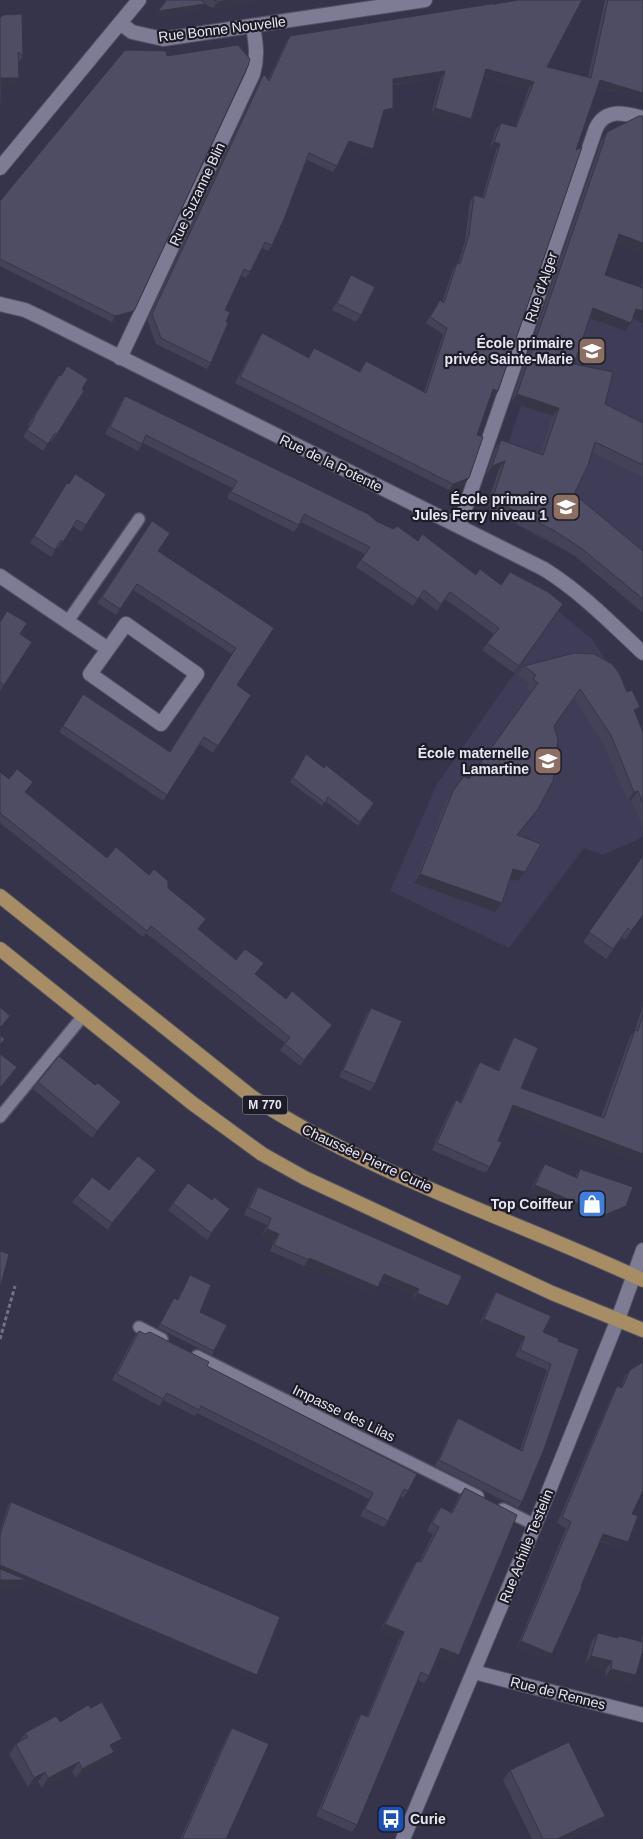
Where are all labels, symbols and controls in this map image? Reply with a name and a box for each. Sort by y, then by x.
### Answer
street label: Rue Bonne Nouvelle [157,13,287,45]
street label: Rue Suzanne Blin [166,140,228,248]
street label: Rue d'Alger [522,250,561,324]
place label: École primaire privée Sainte-Marie [445,335,573,367]
school or university icon: École primaire privée Sainte-Marie [577,336,607,366]
street label: Rue de la Potente [277,431,385,495]
place label: École primaire Jules Ferry niveau 1 [412,491,547,523]
school or university icon: École primaire Jules Ferry niveau 1 [551,492,581,522]
place label: École maternelle Lamartine [418,745,529,777]
school or university icon: École maternelle Lamartine [533,746,563,776]
road number: M 770 [242,1096,288,1114]
street label: Chaussée Pierre Curie [299,1121,435,1195]
shop icon: Top Coiffeur [577,1189,607,1219]
place label: Top Coiffeur [491,1196,574,1212]
street label: Impasse des Lilas [290,1381,398,1445]
street label: Rue Achille Testelin [496,1487,556,1605]
street label: Rue de Rennes [509,1673,607,1713]
bus stop icon: Curie [376,1804,406,1834]
place label: Curie [410,1811,446,1827]

